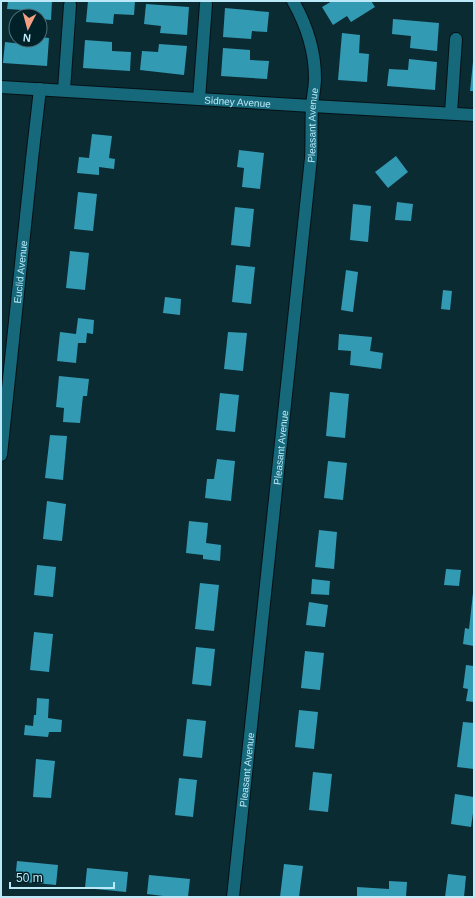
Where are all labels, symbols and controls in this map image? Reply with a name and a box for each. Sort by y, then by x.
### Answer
north arrow [8,8,48,48]
text: N [22,32,32,44]
street label: Pleasant Avenue [306,87,320,163]
street label: Sidney Avenue [204,94,272,109]
street label: Euclid Avenue [12,240,29,304]
street label: Pleasant Avenue [272,409,290,485]
street label: Pleasant Avenue [238,731,256,808]
scale bar [10,864,114,890]
text: 50 m [16,871,43,885]

